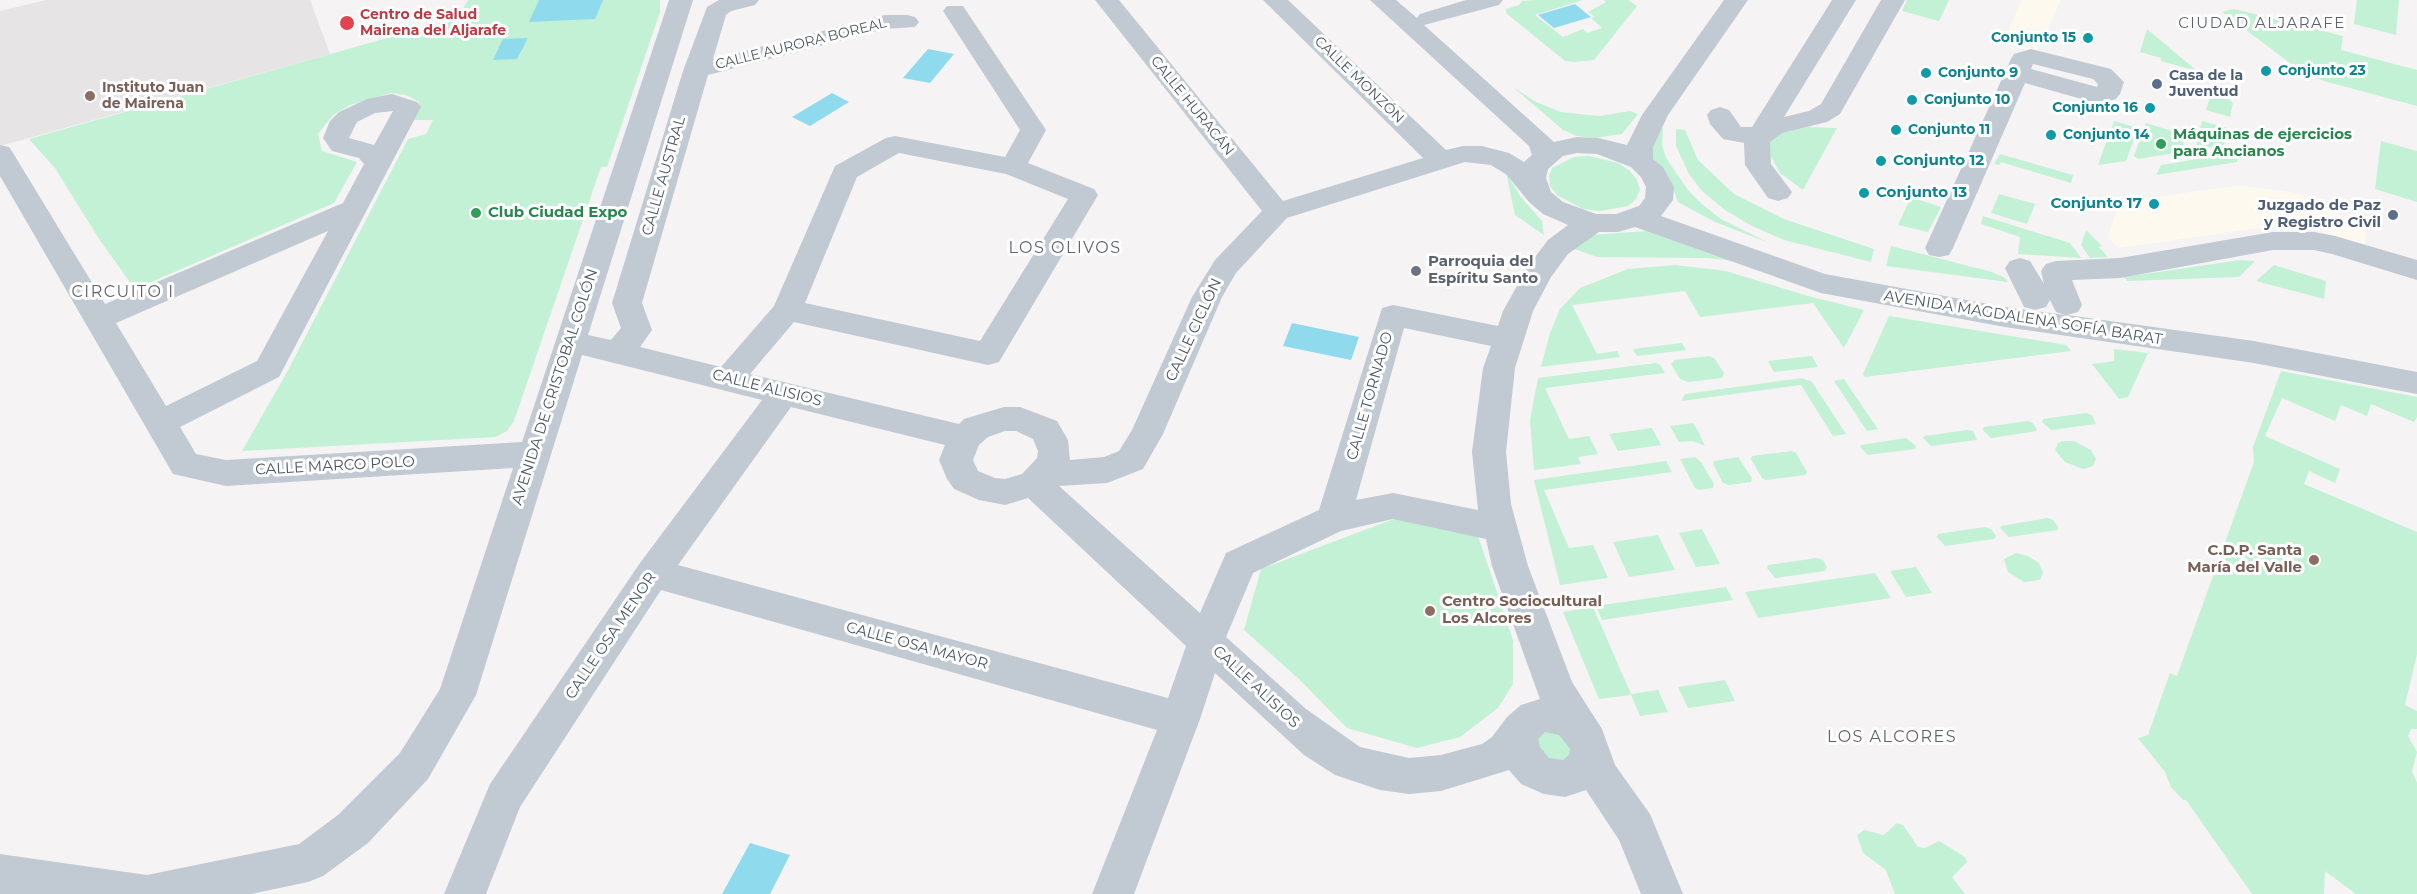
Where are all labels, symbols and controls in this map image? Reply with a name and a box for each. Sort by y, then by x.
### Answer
place label: Centro de Salud Mairena del Aljarafe [360,7,506,40]
marker: Centro de Salud Mairena del Aljarafe [338,14,356,32]
street label: CALLE AURORA BOREAL [714,15,888,73]
district label: CIUDAD ALJARAFE [2178,15,2346,33]
place label: Conjunto 15 [1991,30,2076,46]
marker: Conjunto 15 [2081,31,2095,45]
street label: CALLE MONZÓN [1311,33,1407,127]
street label: CALLE HURACÁN [1147,53,1237,159]
place label: Conjunto 23 [2278,63,2366,79]
marker: Conjunto 23 [2259,64,2273,78]
place label: Conjunto 9 [1938,65,2018,81]
marker: Conjunto 9 [1919,66,1933,80]
place label: Casa de la Juventud [2169,68,2243,100]
marker: Casa de la Juventud [2150,77,2164,91]
place label: Instituto Juan de Mairena [102,80,204,112]
marker: Instituto Juan de Mairena [83,89,97,103]
place label: Conjunto 10 [1924,92,2010,108]
marker: Conjunto 10 [1905,93,1919,107]
place label: Conjunto 16 [2052,100,2138,116]
marker: Conjunto 16 [2143,101,2157,115]
street label: CALLE AUSTRAL [638,114,690,238]
place label: Conjunto 11 [1908,122,1990,138]
marker: Conjunto 11 [1889,123,1903,137]
place label: Máquinas de ejercicios para Ancianos [2173,126,2352,161]
place label: Conjunto 14 [2063,127,2149,143]
marker: Conjunto 14 [2044,128,2058,142]
marker: Máquinas de ejercicios para Ancianos [2154,137,2168,151]
place label: Conjunto 12 [1893,152,1984,170]
marker: Conjunto 12 [1874,154,1888,168]
place label: Conjunto 13 [1876,184,1967,202]
marker: Conjunto 13 [1857,186,1871,200]
place label: Conjunto 17 [2050,195,2142,213]
marker: Conjunto 17 [2147,197,2161,211]
place label: Juzgado de Paz y Registro Civil [2258,197,2381,232]
place label: Club Ciudad Expo [488,204,627,222]
marker: Club Ciudad Expo [469,206,483,220]
marker: Juzgado de Paz y Registro Civil [2386,208,2400,222]
district label: LOS OLIVOS [1008,238,1122,258]
place label: Parroquia del Espíritu Santo [1428,253,1538,288]
marker: Parroquia del Espíritu Santo [1409,264,1423,278]
street label: AVENIDA DE CRISTOBAL COLÓN [508,267,602,507]
street label: CALLE CICLÓN [1162,275,1226,385]
district label: CIRCUITO I [71,282,175,302]
street label: AVENIDA MAGDALENA SOFÍA BARAT [1883,287,2163,349]
street label: CALLE TORNADO [1343,330,1397,462]
street label: CALLE ALISIOS [710,366,824,410]
street label: CALLE MARCO POLO [255,453,415,479]
place label: C.D.P. Santa María del Valle [2187,542,2302,577]
marker: C.D.P. Santa María del Valle [2307,553,2321,567]
street label: CALLE OSA MENOR [562,569,660,703]
place label: Centro Sociocultural Los Alcores [1442,593,1602,628]
marker: Centro Sociocultural Los Alcores [1423,604,1437,618]
street label: CALLE OSA MAYOR [844,618,990,674]
street label: CALLE ALISIOS [1209,642,1303,732]
district label: LOS ALCORES [1827,727,1957,747]

